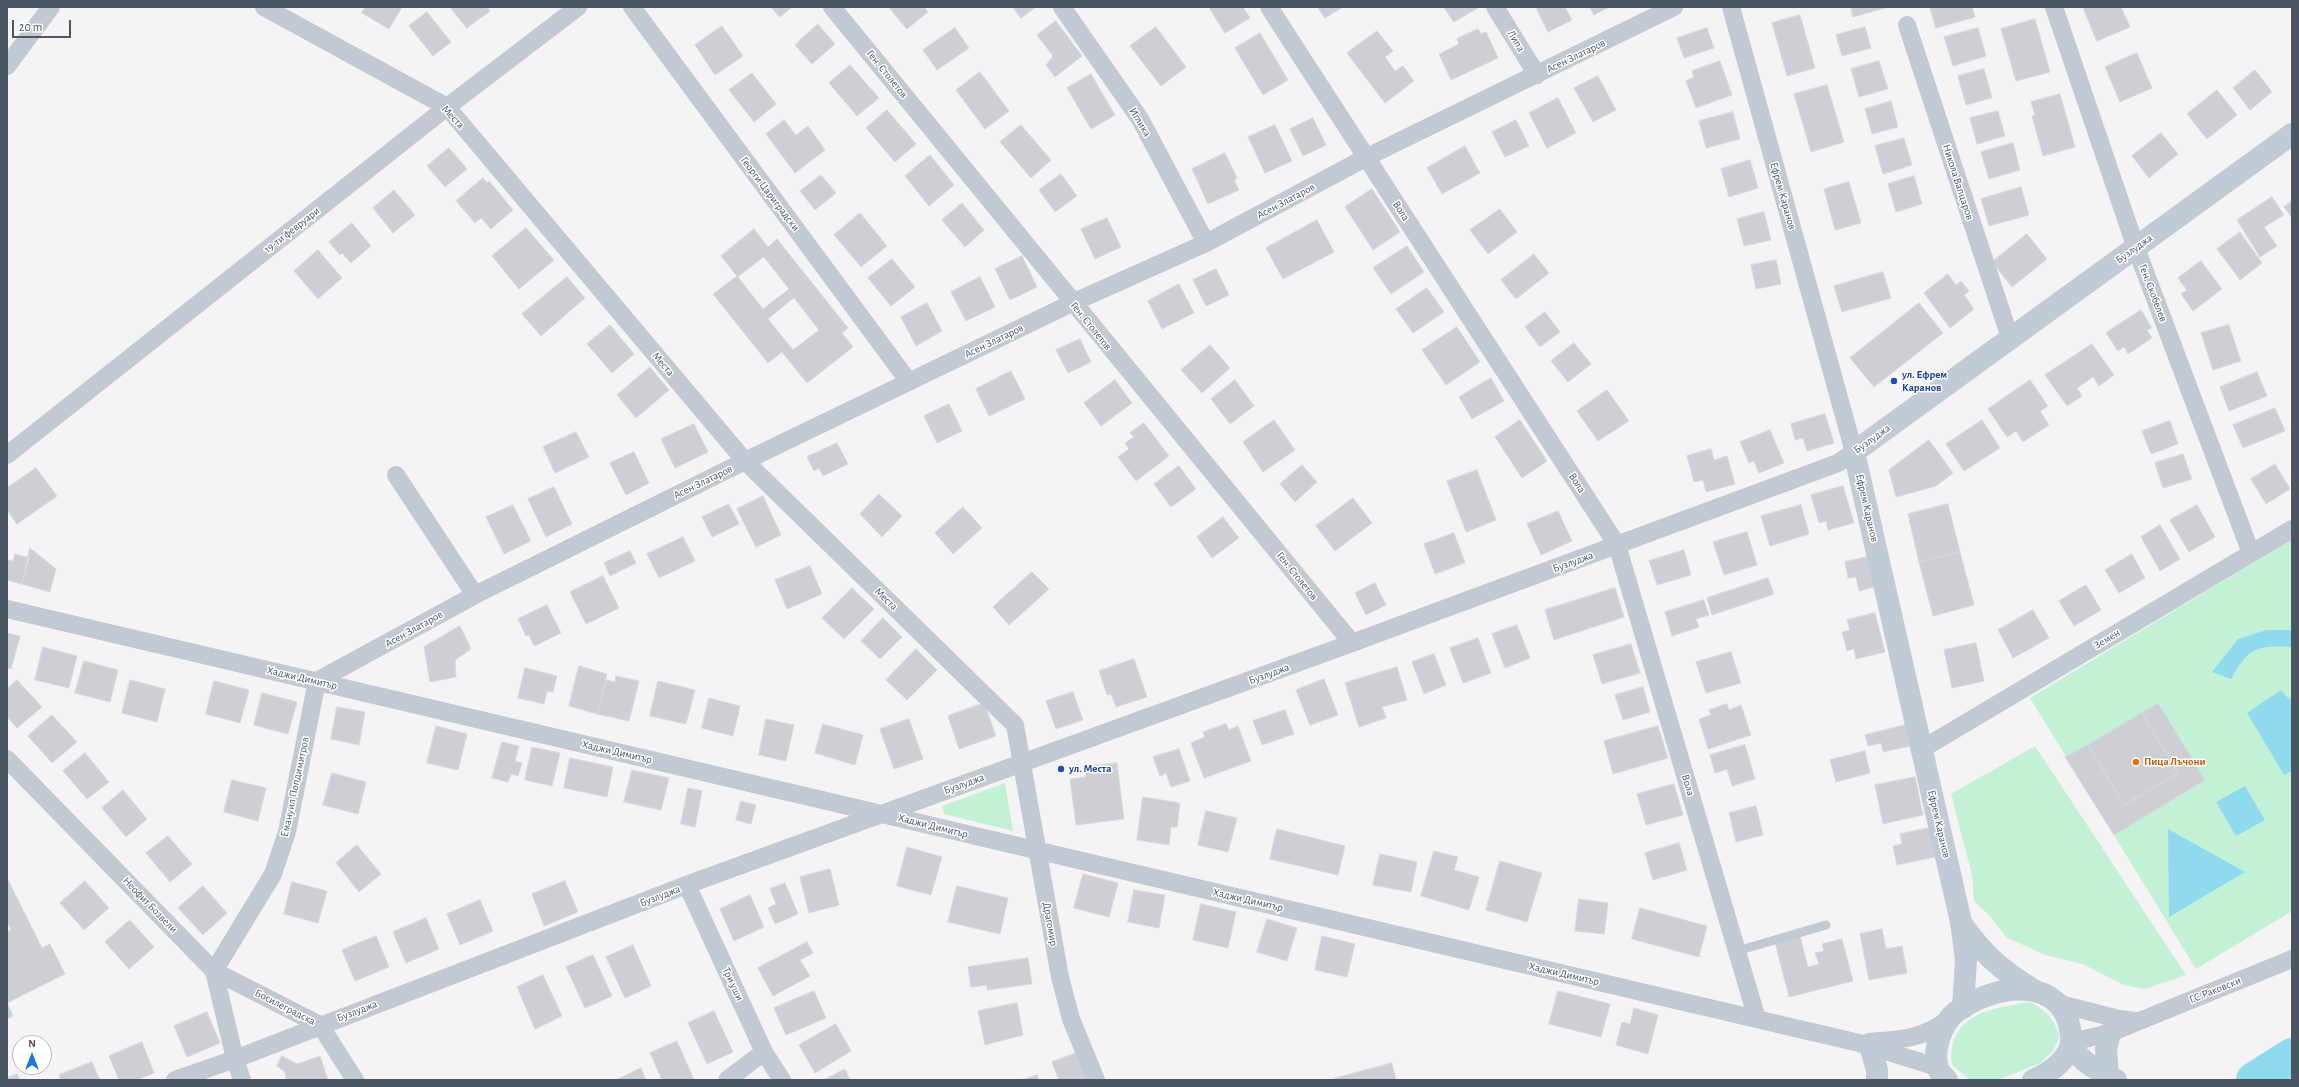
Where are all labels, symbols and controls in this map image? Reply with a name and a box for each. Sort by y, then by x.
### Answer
scale bar [14,12,73,38]
text: 20 m [19,21,42,33]
street label: Липа [1504,28,1528,54]
street label: Асен Златаров [1544,36,1608,76]
street label: Ген. Столетов [864,47,910,101]
street label: Места [439,103,467,131]
street label: Иглика [1126,105,1154,139]
street label: Никола Вапцаров [1939,142,1977,222]
street label: Георги Цариградски [738,154,802,234]
street label: Ефрем Каранов [1767,161,1799,231]
street label: Асен Златаров [1255,180,1317,222]
street label: Вола [1390,198,1412,224]
street label: 19-ти февруари [262,204,322,256]
street label: Бузлуджа [2113,231,2155,267]
street label: Ген. Скобелев [2136,262,2170,324]
street label: Ген. Столетов [1068,299,1114,353]
street label: Асен Златаров [962,321,1026,361]
street label: Места [649,349,677,379]
place label: ул. Ефрем Каранов [1902,368,1947,394]
marker: ул. Ефрем Каранов [1889,376,1899,386]
street label: Бузлуджа [1851,421,1893,457]
street label: Асен Златаров [671,462,735,502]
street label: Вола [1566,470,1588,496]
street label: Ефрем Каранов [1853,473,1881,543]
street label: Ген. Столетов [1274,549,1320,603]
street label: Бузлуджа [1551,549,1595,575]
street label: Места [872,585,900,613]
street label: Асен Златаров [383,608,445,650]
street label: Земен [2091,626,2123,652]
street label: Бузлуджа [1247,661,1291,687]
street label: Хаджи Димитър [266,664,338,692]
street label: Емануил Попдимитров [278,736,312,838]
street label: Хаджи Димитър [581,738,653,766]
place label: Пица Лъчони [2144,755,2205,769]
marker: Пица Лъчони [2131,757,2141,767]
place label: ул. Места [1069,762,1111,776]
marker: ул. Места [1056,764,1066,774]
street label: Бузлуджа [942,771,986,797]
street label: Вола [1679,773,1697,797]
street label: Ефрем Каранов [1925,789,1953,859]
street label: Хаджи Димитър [897,811,969,841]
street label: Неофит Бозвели [120,874,180,936]
street label: Бузлуджа [638,882,682,910]
street label: Хаджи Димитър [1212,886,1284,914]
street label: Драгомир [1040,901,1060,947]
street label: Хаджи Димитър [1528,960,1600,988]
street label: Три уши [719,965,747,1003]
street label: Г.С.Раковски [2187,974,2243,1006]
street label: Босилеградска [253,986,317,1028]
street label: Бузлуджа [335,997,379,1025]
north arrow [12,1035,52,1075]
text: N [28,1038,36,1049]

